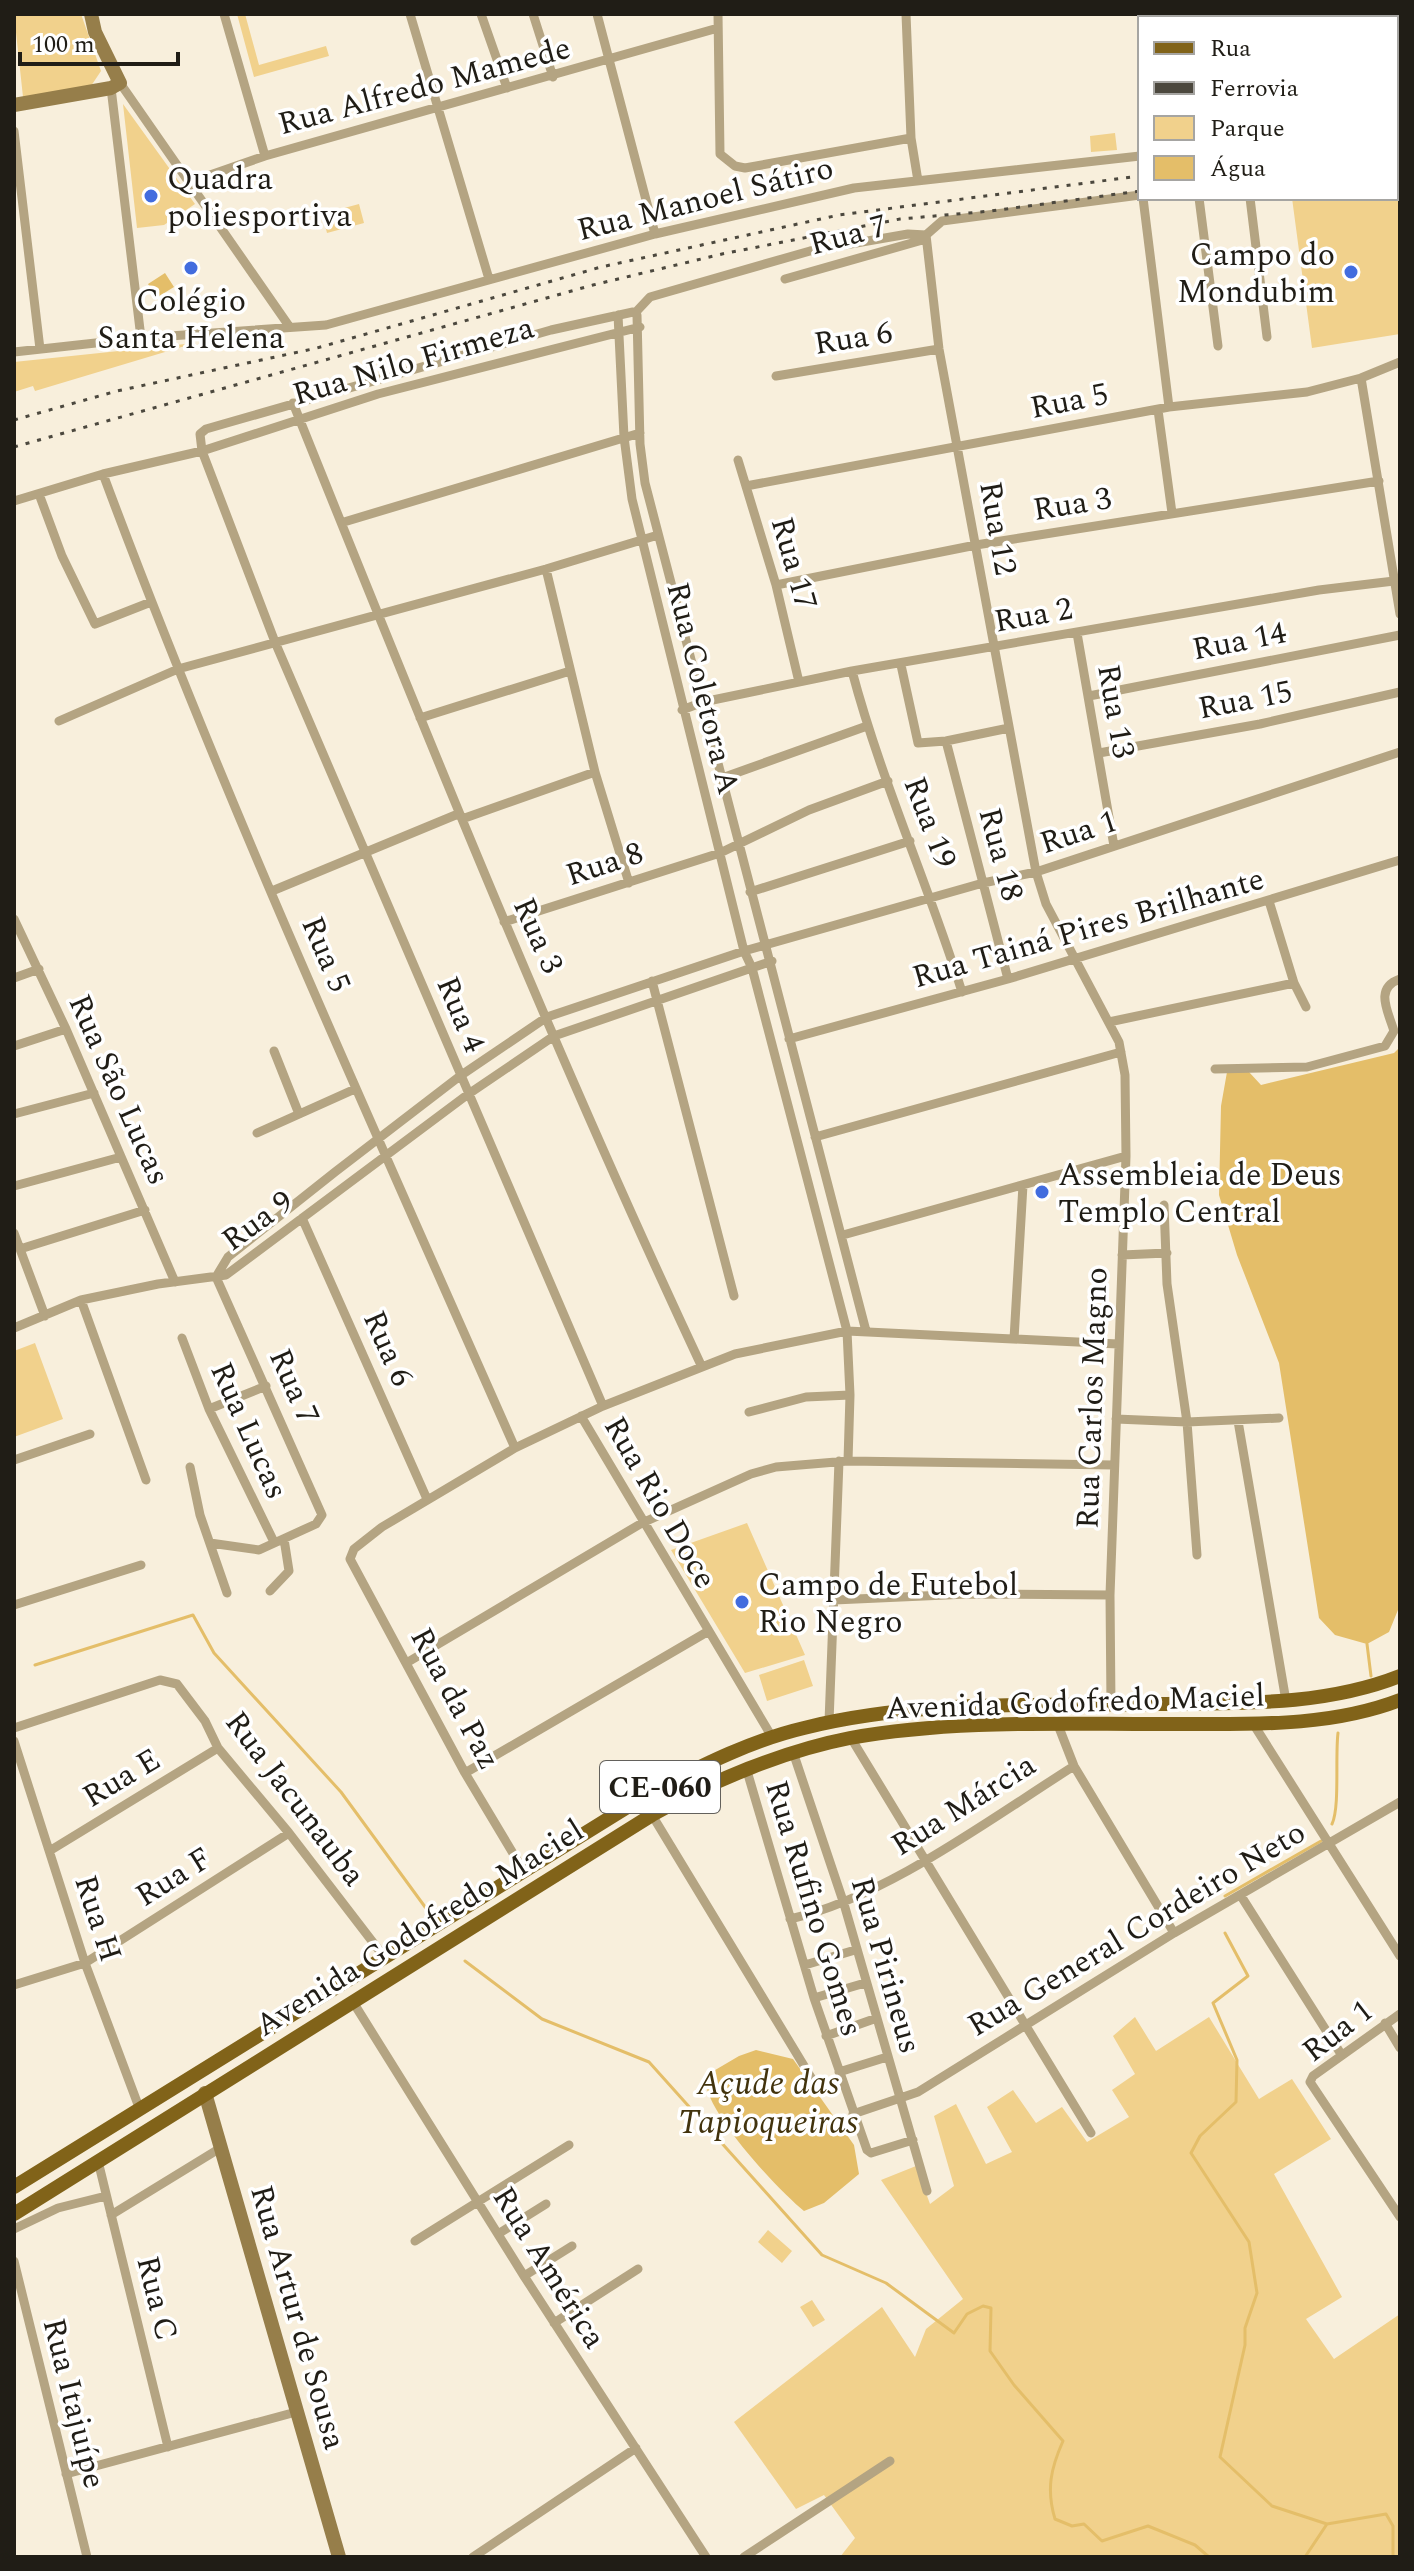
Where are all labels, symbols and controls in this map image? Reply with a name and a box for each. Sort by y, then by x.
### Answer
scale bar [20,16,178,66]
legend [1138,16,1398,200]
street label: Rua Alfredo Mamede [273,24,576,149]
text: 100 m [32,27,95,63]
text: Rua [1210,31,1251,67]
text: Ferrovia [1210,71,1299,107]
text: Parque [1210,111,1285,147]
street label: Rua Manoel Sátiro [572,144,839,255]
text: Água [1210,151,1266,187]
place label: Quadra poliesportiva [167,155,352,241]
marker: Quadra poliesportiva [142,187,160,205]
street label: Rua 7 [804,202,893,269]
place label: Campo do Mondubim [1177,231,1335,317]
marker: Colégio Santa Helena [182,259,200,277]
marker: Campo do Mondubim [1342,263,1360,281]
place label: Colégio Santa Helena [97,277,285,363]
street label: Rua Nilo Firmeza [287,303,540,419]
street label: Rua 6 [811,308,896,369]
street label: Rua 5 [1026,370,1113,433]
street label: Rua 3 [1030,474,1115,535]
street label: Rua 12 [965,477,1030,579]
street label: Rua 17 [757,511,830,616]
street label: Rua Coletora A [652,577,753,800]
street label: Rua 2 [990,585,1076,646]
street label: Rua 14 [1188,608,1290,675]
street label: Rua 13 [1083,660,1148,762]
street label: Rua 15 [1194,667,1296,734]
street label: Rua 19 [890,770,969,876]
street label: Rua 1 [1033,797,1123,868]
street label: Rua 18 [965,802,1036,906]
street label: Rua 8 [559,829,649,900]
street label: Rua Tainá Pires Brilhante [907,855,1270,1002]
street label: Rua 3 [499,890,576,982]
street label: Rua 5 [288,909,364,1000]
street label: Rua 4 [423,969,499,1060]
street label: Rua São Lucas [55,986,183,1193]
place label: Assembleia de Deus Templo Central [1058,1151,1342,1237]
street label: Rua 9 [212,1178,304,1264]
marker: Assembleia de Deus Templo Central [1033,1183,1051,1201]
street label: Rua Carlos Magno [1063,1266,1122,1530]
street label: Rua 6 [349,1303,426,1395]
street label: Rua 7 [255,1341,332,1433]
street label: Rua Lucas [197,1354,301,1507]
street label: Rua Rio Doce [590,1407,729,1598]
place label: Campo de Futebol Rio Negro [758,1561,1018,1647]
marker: Campo de Futebol Rio Negro [733,1593,751,1611]
street label: Rua da Paz [397,1619,513,1779]
street label: Avenida Godofredo Maciel [884,1671,1266,1734]
street label: Rua Jacunauba [212,1701,377,1897]
street label: Rua E [73,1736,170,1821]
street label: Rua Márcia [882,1741,1046,1869]
road number: CE-060 [600,1761,720,1813]
street label: Rua Rufino Gomes [751,1774,876,2043]
street label: Avenida Godofredo Maciel [246,1807,594,2050]
street label: Rua General Cordeiro Neto [958,1809,1315,2050]
street label: Rua F [126,1835,222,1920]
street label: Rua H [61,1869,135,1968]
street label: Rua Pirineus [837,1871,934,2060]
street label: Rua 1 [1292,1988,1384,2075]
water label: Açude das Tapioqueiras [678,2058,858,2149]
street label: Rua América [479,2177,618,2359]
street label: Rua Artur de Sousa [236,2179,359,2456]
street label: Rua C [122,2251,191,2346]
street label: Rua Itajuípe [29,2313,118,2494]

